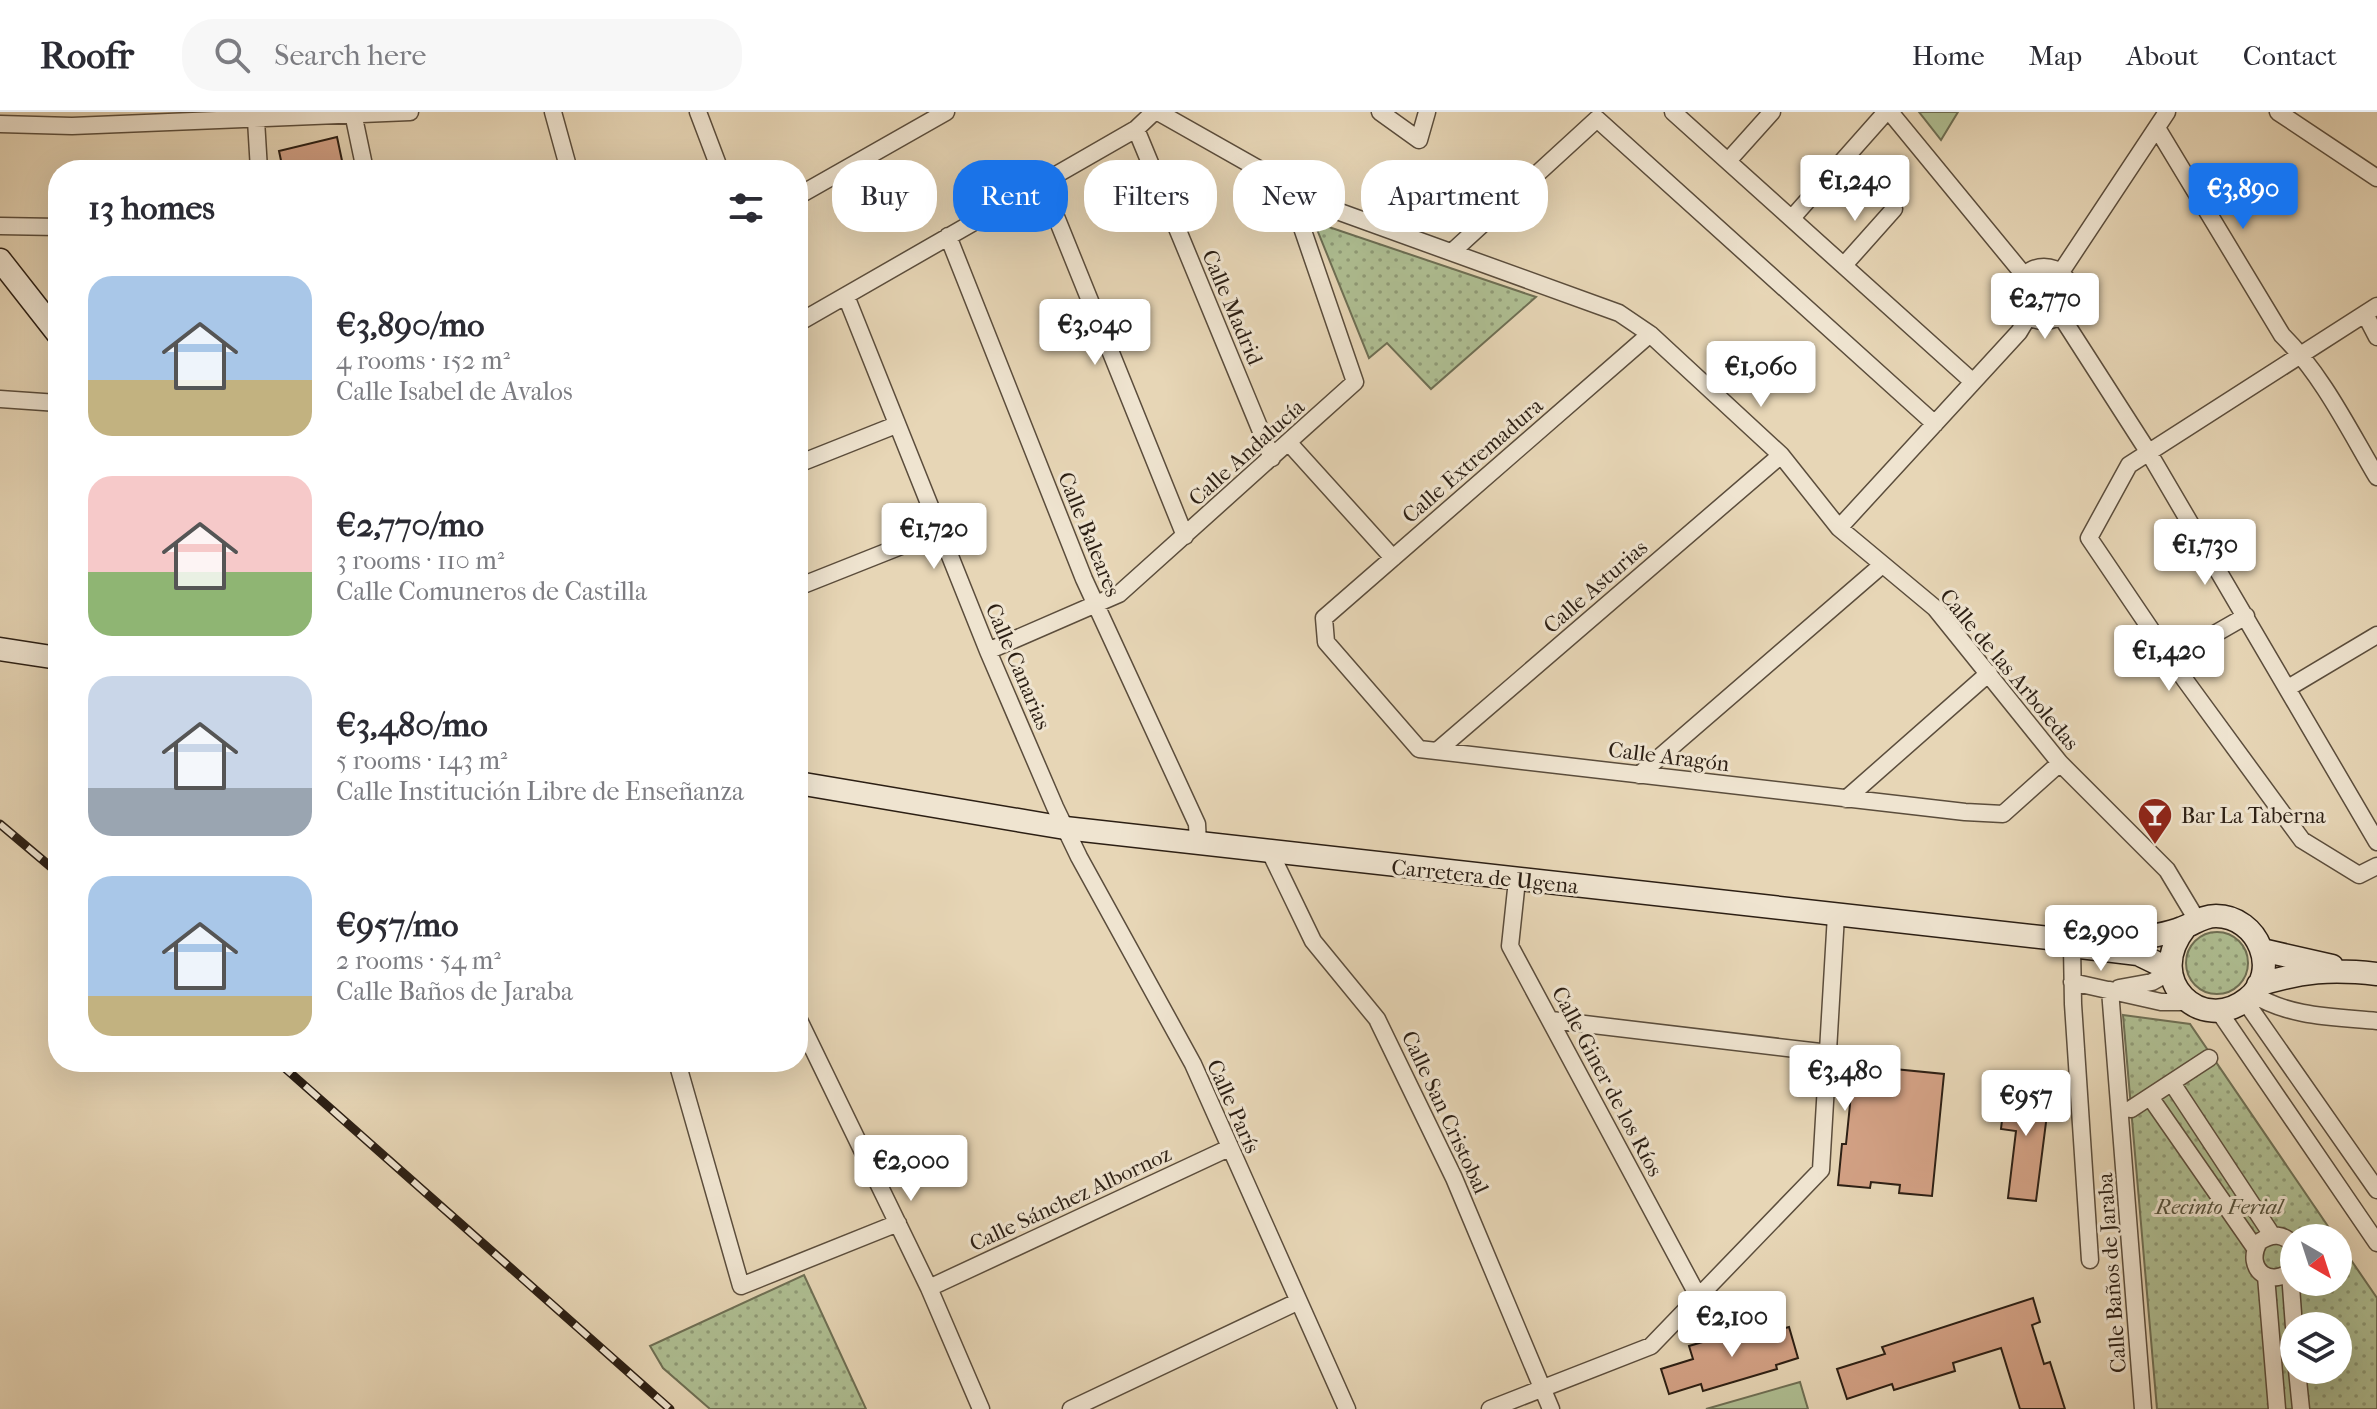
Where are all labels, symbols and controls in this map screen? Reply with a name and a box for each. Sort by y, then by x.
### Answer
search box [182,19,742,91]
text: Roofr [40,33,134,78]
icon: search [210,33,254,77]
text: Search here [274,38,426,73]
text: Home [1912,39,1985,72]
text: Map [2029,39,2082,72]
text: About [2126,39,2199,72]
text: Contact [2243,39,2337,72]
pin: €1,240 [1790,155,1920,223]
chip: Buy [832,160,937,232]
chip: Rent [953,160,1068,232]
chip: Filters [1084,160,1217,232]
chip: New [1233,160,1345,232]
chip: Apartment [1361,160,1548,232]
pin: €3,890 [2178,163,2308,231]
text: €1,240 [1818,165,1892,196]
text: €3,890 [2207,173,2279,204]
icon: filters [724,186,768,230]
text: 13 homes [88,188,215,228]
street label: Calle Madrid [1196,246,1268,370]
pin: €2,770 [1980,273,2110,341]
text: €2,770 [2009,283,2081,314]
pin: €3,040 [1030,299,1160,367]
text: €3,890/mo [336,305,485,345]
icon: home [152,308,248,404]
text: €3,040 [1057,309,1133,340]
pin: €1,060 [1696,341,1826,409]
text: 4 rooms · 152 m² [336,345,510,376]
text: €1,060 [1725,351,1797,382]
text: Calle Isabel de Avalos [336,376,573,407]
street label: Calle Extremadura [1397,392,1549,529]
street label: Calle Andalucía [1184,394,1310,511]
street label: Calle Baleares [1052,468,1126,601]
pin: €1,720 [869,503,999,571]
text: €2,770/mo [336,505,484,545]
icon: home [152,508,248,604]
text: €1,720 [900,513,968,544]
pin: €1,730 [2140,519,2270,587]
text: €1,730 [2172,529,2238,560]
street label: Calle Asturias [1538,534,1653,639]
text: 3 rooms · 110 m² [336,545,504,576]
text: Calle Comuneros de Castilla [336,576,647,607]
street label: Calle de las Arboledas [1934,584,2084,756]
street label: Calle Canarias [980,599,1056,733]
pin: €1,420 [2104,625,2234,693]
text: €1,420 [2132,635,2206,666]
text: €3,480/mo [336,705,488,745]
icon: home [152,708,248,804]
street label: Calle Aragón [1607,737,1731,777]
text: 5 rooms · 143 m² [336,745,507,776]
text: Calle Institución Libre de Enseñanza [336,776,744,807]
bar icon: Bar La Taberna [2136,796,2174,846]
place label: Bar La Taberna [2181,803,2326,829]
street label: Carretera de Ugena [1390,854,1580,900]
text: €957/mo [336,905,458,945]
pin: €2,900 [2036,905,2166,973]
icon: home [152,908,248,1004]
text: €2,900 [2063,915,2139,946]
text: 2 rooms · 54 m² [336,945,501,976]
text: Calle Baños de Jaraba [336,976,573,1007]
street label: Calle Giner de los Ríos [1546,982,1668,1181]
street label: Calle San Cristobal [1396,1027,1494,1198]
pin: €3,480 [1780,1045,1910,1113]
text: €3,480 [1808,1055,1882,1086]
street label: Calle París [1201,1056,1265,1157]
pin: €957 [1979,1070,2073,1138]
text: €957 [2000,1080,2052,1111]
pin: €2,000 [846,1135,976,1203]
street label: Calle Sánchez Albornoz [965,1141,1176,1257]
text: €2,000 [872,1145,950,1176]
street label: Calle Baños de Jaraba [2092,1171,2132,1374]
park label: Recinto Ferial [2153,1194,2285,1220]
north arrow [2280,1224,2352,1296]
map controls [2280,1224,2352,1384]
pin: €2,100 [1667,1291,1797,1359]
text: €2,100 [1696,1301,1768,1332]
button: layers [2280,1312,2352,1384]

